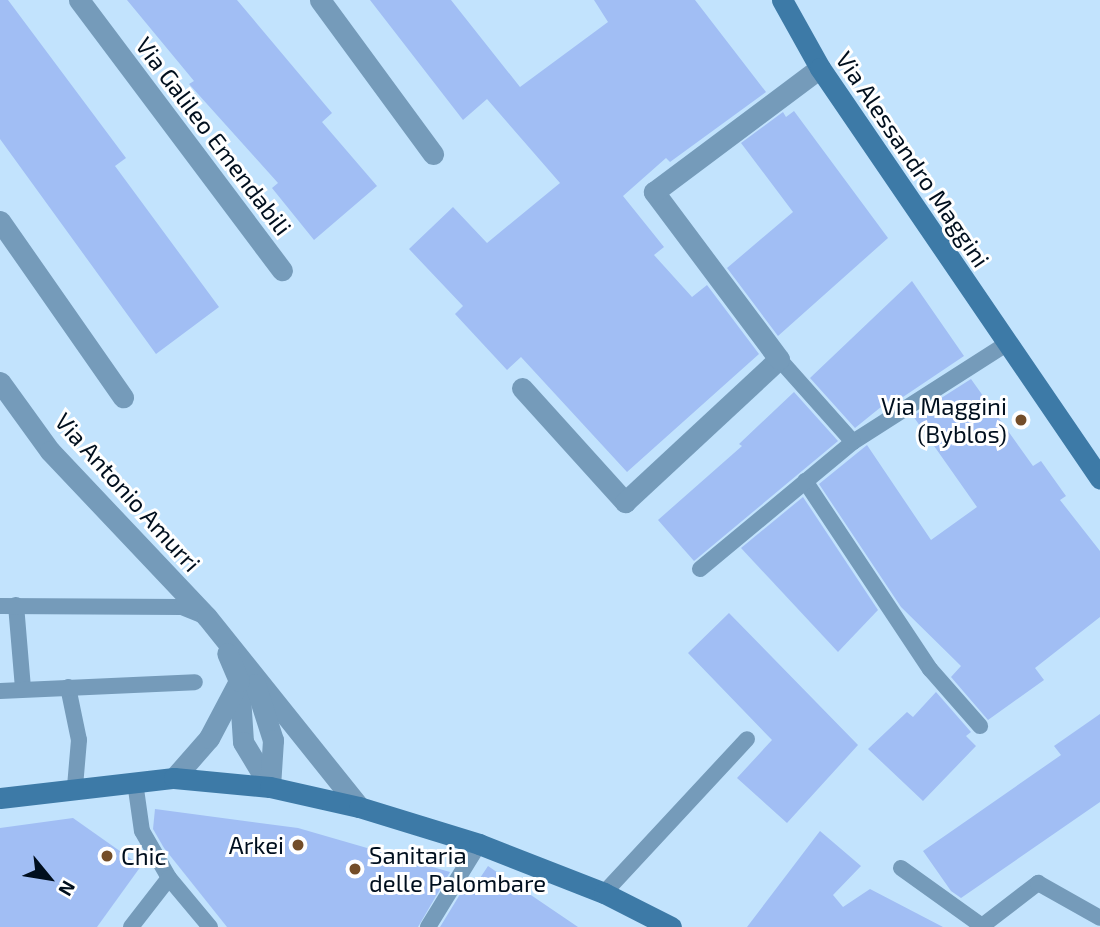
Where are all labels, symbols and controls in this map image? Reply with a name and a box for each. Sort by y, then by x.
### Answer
street label: Via Galileo Emendabili [130,31,298,241]
street label: Via Alessandro Maggini [830,45,996,273]
place label: Via Maggini (Byblos) [881,392,1007,448]
street label: Via Antonio Amurri [49,406,207,578]
marker: Via Maggini (Byblos) [1013,412,1029,428]
place label: Arkei [229,831,284,859]
marker: Arkei [290,837,306,853]
place label: Sanitaria delle Palombare [369,841,546,897]
place label: Chic [121,842,166,870]
north arrow [14,843,84,913]
marker: Chic [99,848,115,864]
marker: Sanitaria delle Palombare [347,861,363,877]
text: N [54,877,81,900]

